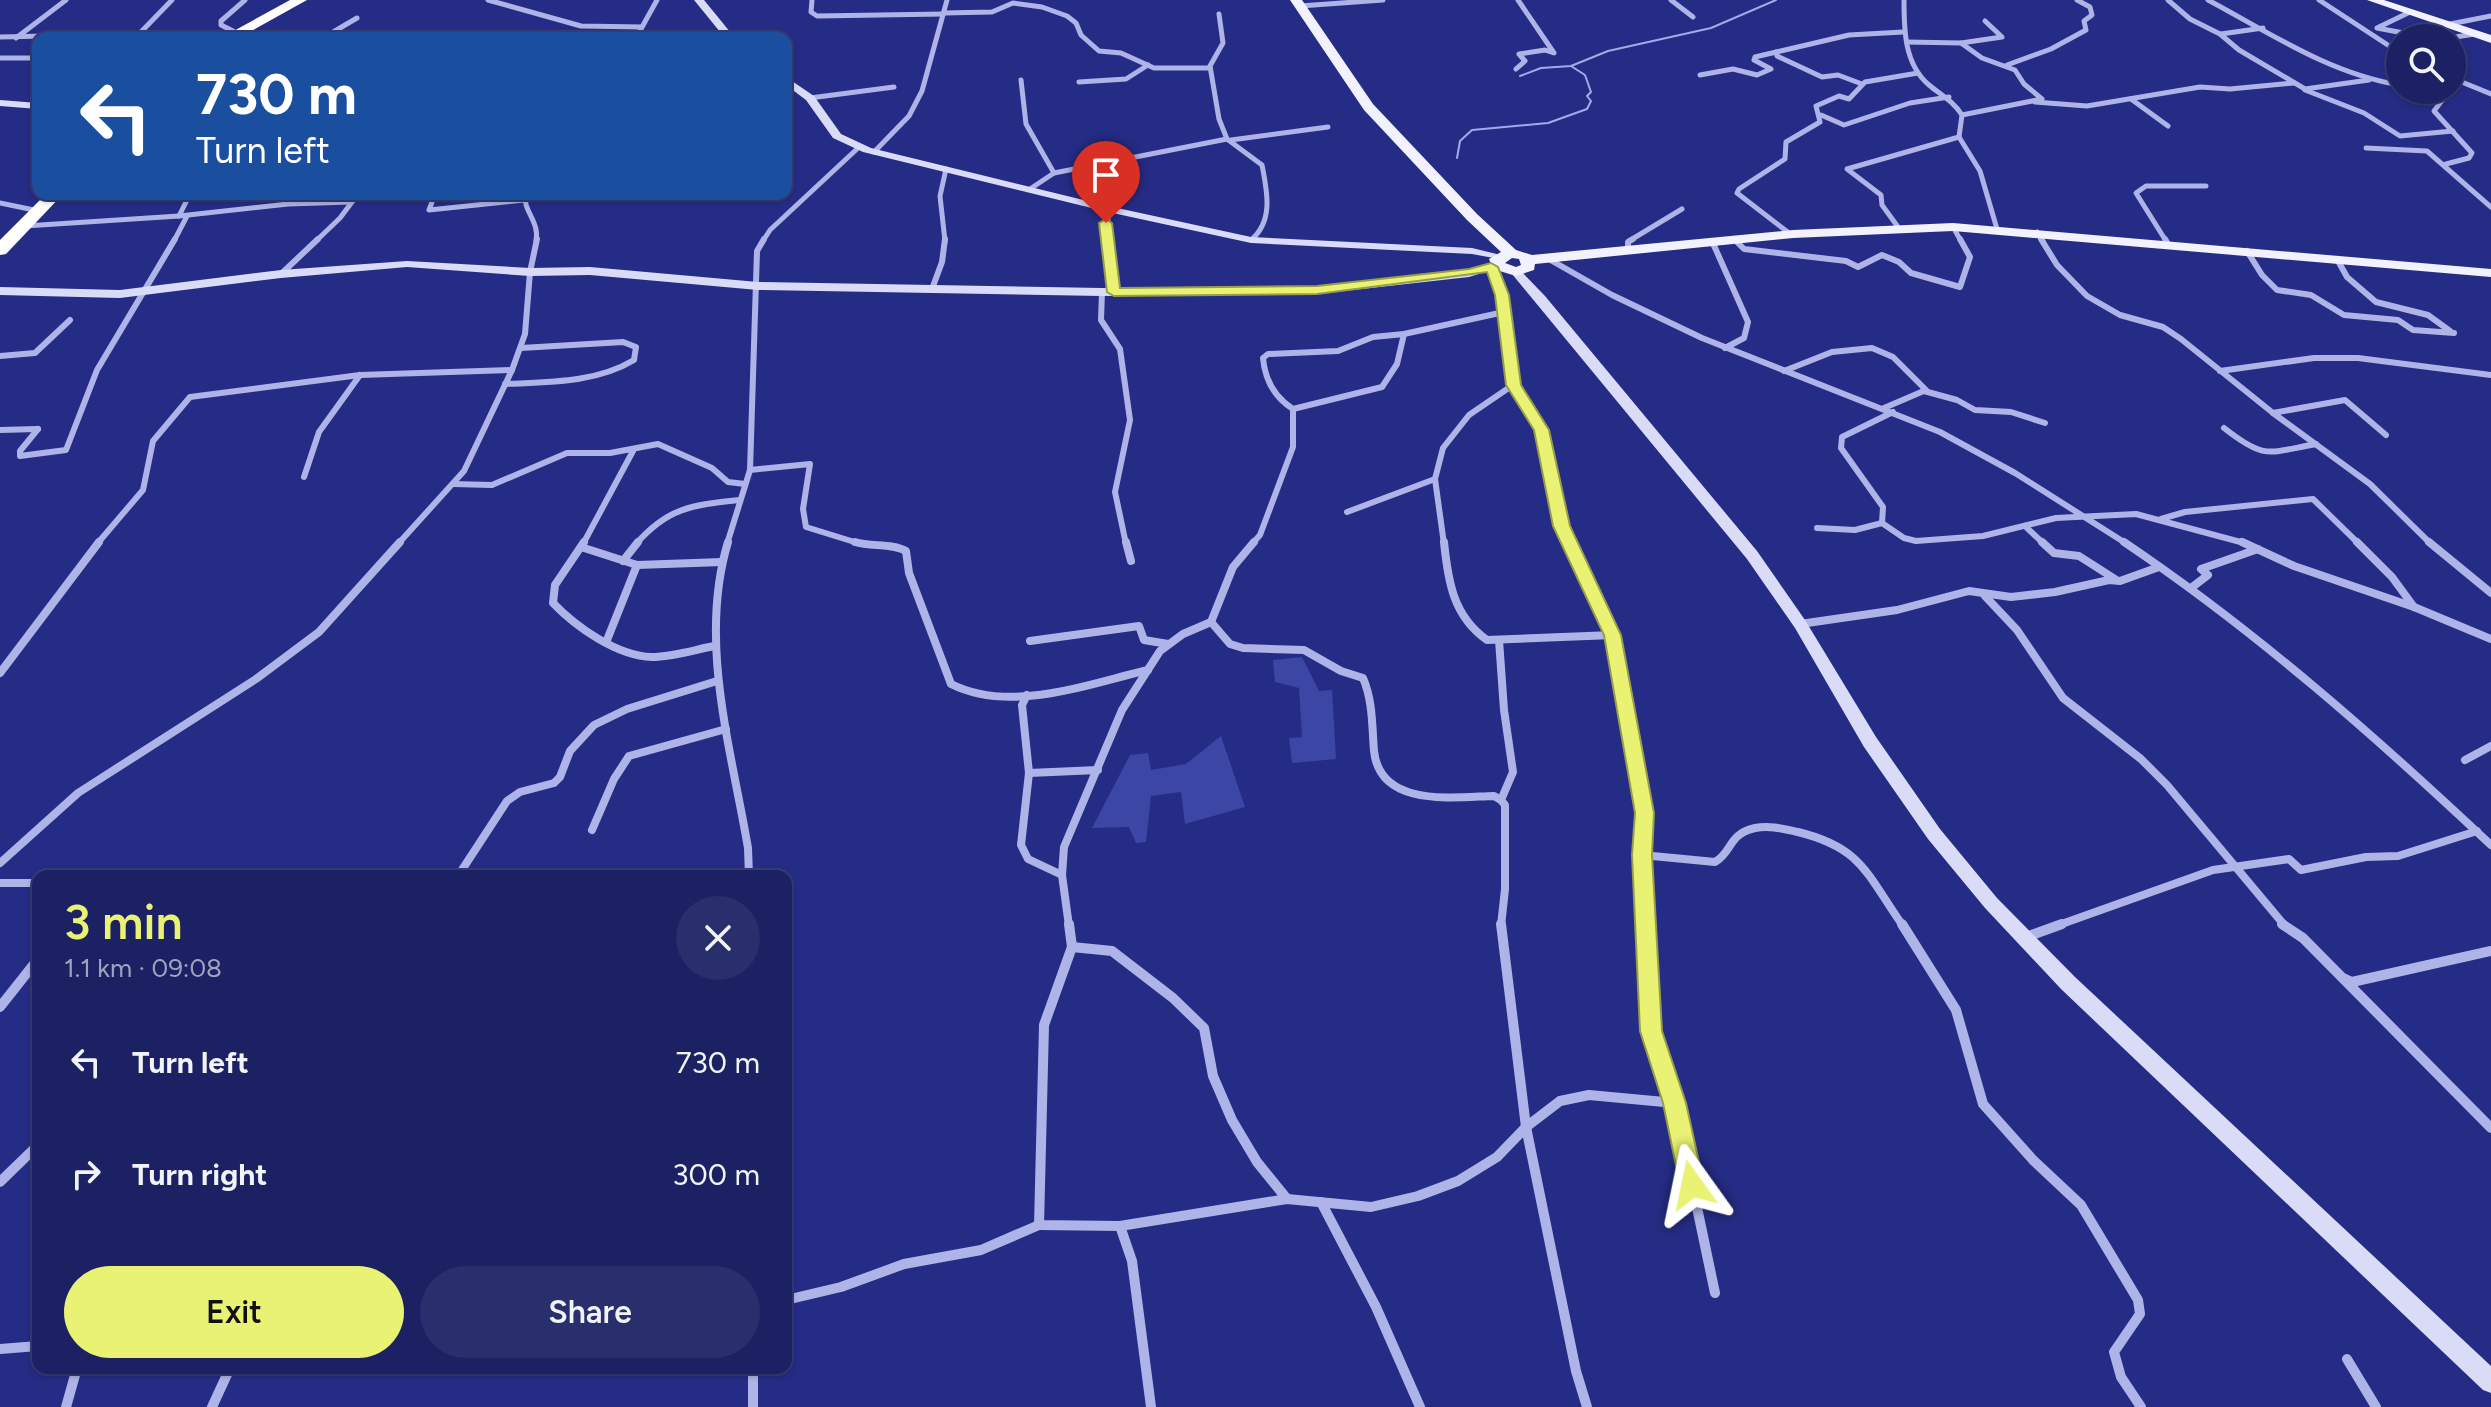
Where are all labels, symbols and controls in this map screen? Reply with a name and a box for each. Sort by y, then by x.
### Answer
map controls [2386,24,2466,104]
button: search [2386,24,2466,104]
text: 730 m [196,61,357,128]
icon: left [64,64,168,168]
text: Turn left [196,129,330,172]
pin [1072,141,1140,223]
icon: arrive [1084,153,1128,197]
text: 3 min [64,893,183,951]
button: close [676,896,760,980]
text: 1.1 km · 09:08 [64,952,222,984]
icon: left [64,1040,108,1084]
text: Turn left [132,1044,249,1081]
text: 730 m [675,1044,760,1081]
position arrow [1650,1143,1734,1227]
icon: right [64,1152,108,1196]
text: Turn right [132,1156,267,1193]
text: 300 m [672,1156,760,1193]
button: Exit [64,1266,404,1358]
button: Share [420,1266,760,1358]

